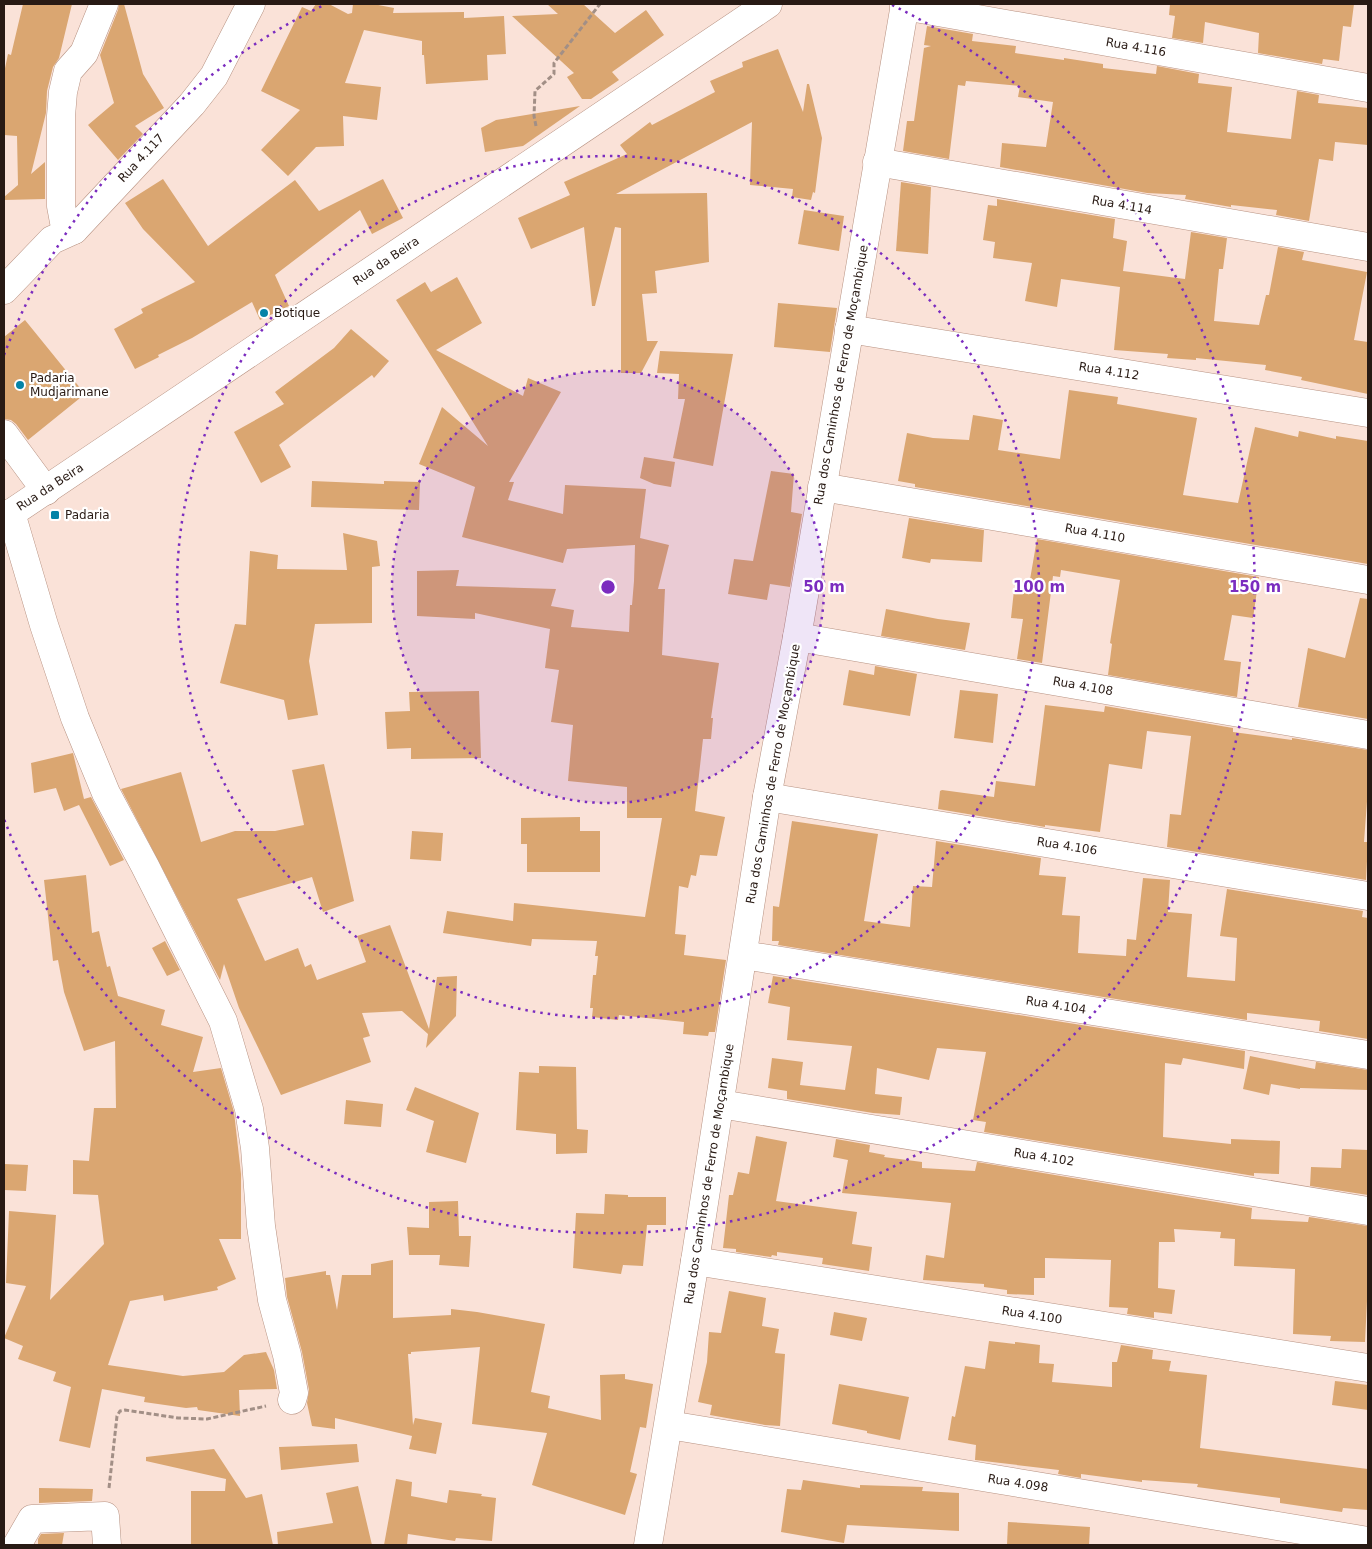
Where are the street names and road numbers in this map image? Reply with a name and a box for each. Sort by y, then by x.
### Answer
street label: Rua 4.116 [1105,35,1167,59]
street label: Rua 4.117 [115,131,167,185]
street label: Rua 4.114 [1091,193,1153,217]
street label: Rua da Beira [350,234,422,288]
street label: Rua dos Caminhos de Ferro de Moçambique [811,244,871,506]
street label: Rua 4.112 [1078,359,1140,383]
street label: Rua da Beira [14,460,86,514]
street label: Rua 4.110 [1064,521,1126,545]
street label: Rua dos Caminhos de Ferro de Moçambique [743,643,803,905]
street label: Rua 4.108 [1052,674,1114,698]
street label: Rua 4.106 [1036,834,1098,858]
street label: Rua 4.104 [1025,993,1087,1017]
street label: Rua dos Caminhos de Ferro de Moçambique [681,1043,737,1305]
street label: Rua 4.102 [1013,1145,1075,1169]
street label: Rua 4.100 [1001,1303,1063,1327]
street label: Rua 4.098 [987,1471,1049,1495]

